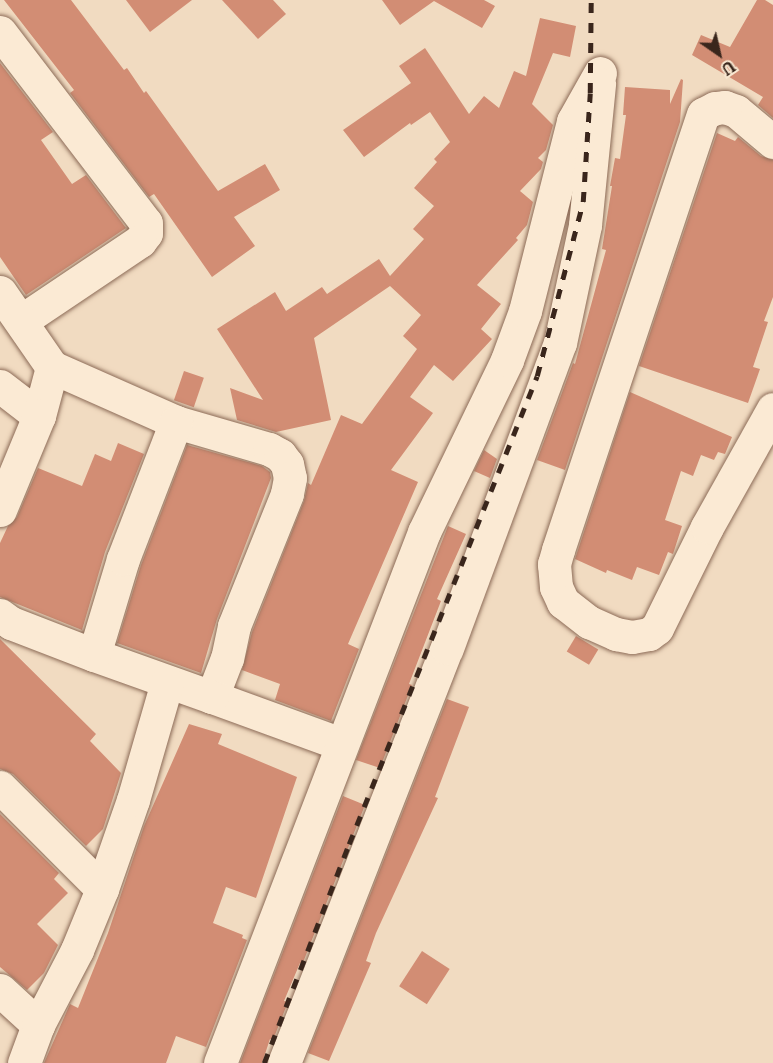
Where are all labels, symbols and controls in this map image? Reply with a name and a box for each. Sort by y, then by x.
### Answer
north arrow [689,24,749,84]
text: U [717,55,741,82]

